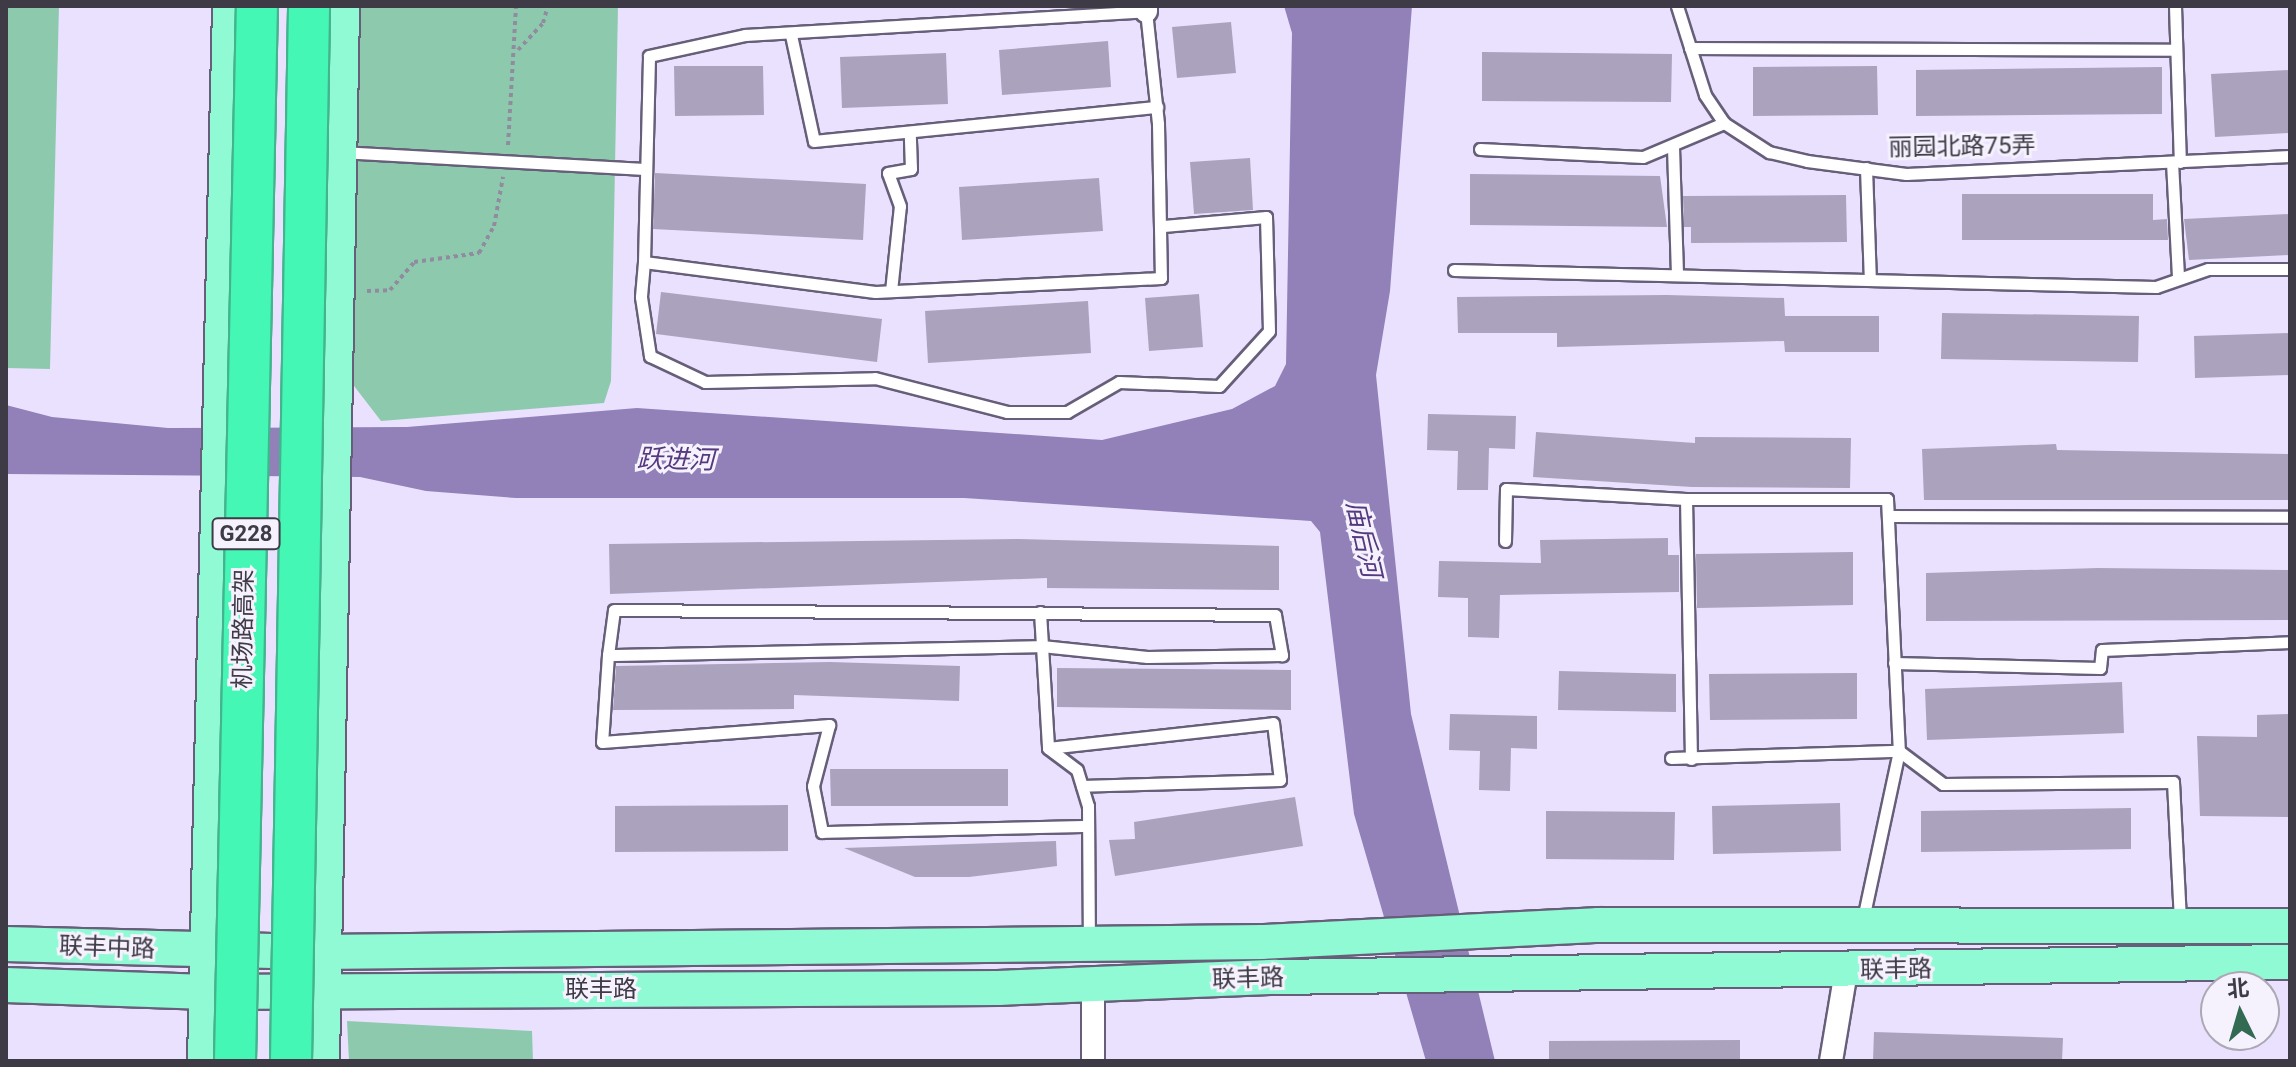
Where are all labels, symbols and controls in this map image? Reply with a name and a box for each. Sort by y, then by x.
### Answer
street label: 丽园北路75弄 [1888,131,2036,163]
water label: 跃进河 [637,444,715,476]
water label: 庙后河 [1339,497,1387,581]
road number: G228 [210,516,282,552]
street label: 机场路高架 [229,569,259,689]
street label: 联丰中路 [59,932,155,964]
street label: 联丰路 [1860,955,1932,985]
street label: 联丰路 [1212,963,1284,995]
north arrow [2200,971,2280,1051]
text: 北 [2226,975,2250,1002]
street label: 联丰路 [565,976,637,1004]

